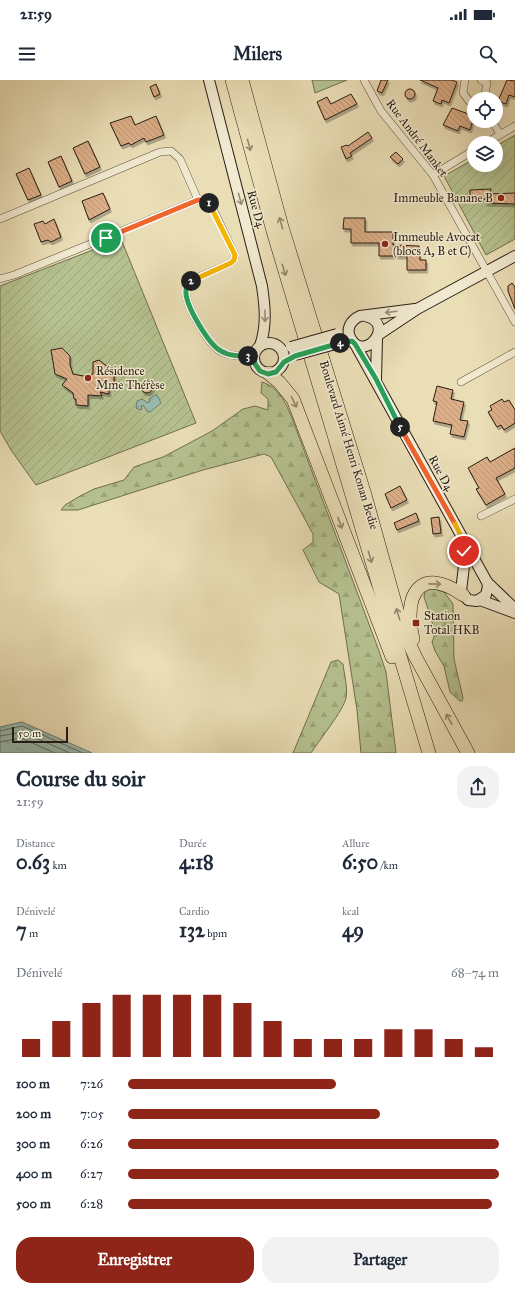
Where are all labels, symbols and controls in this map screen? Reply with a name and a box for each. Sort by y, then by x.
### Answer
text: 21:59 [20,5,52,23]
icon: menu [16,43,38,65]
text: Milers [233,43,282,65]
icon: search [477,43,499,65]
map controls [467,92,503,172]
button: locate [467,92,503,128]
street label: Rue André Manket [383,96,451,180]
button: layers [467,136,503,172]
one-way arrow [246,138,253,151]
street label: Rue D4 [244,189,268,230]
place label: Immeuble Banane B [393,191,493,205]
one-way arrow [237,192,244,205]
pin: 1 [199,193,219,213]
marker: Immeuble Banane B [496,193,506,203]
text: 1 [207,196,211,209]
one-way arrow [277,217,284,230]
pin [89,221,123,255]
icon: arrive [95,227,117,249]
place label: Immeuble Avocat (blocs A, B et C) [393,230,481,258]
marker: Immeuble Avocat (blocs A, B et C) [380,239,390,249]
one-way arrow [281,263,288,276]
pin: 2 [181,271,201,291]
text: 2 [188,274,194,287]
one-way arrow [261,309,269,322]
one-way arrow [385,309,398,316]
pin: 4 [330,333,350,353]
text: 4 [337,336,343,349]
pin: 3 [238,346,258,366]
text: 3 [246,349,250,362]
street label: Boulevard Aimé Henri Konan Bedie [317,359,381,531]
place label: Résidence Mme Thérèse [96,364,165,392]
marker: Résidence Mme Thérèse [83,373,93,383]
one-way arrow [290,396,298,408]
pin: 5 [390,417,410,437]
text: 5 [397,420,403,433]
street label: Rue D4 [426,453,457,493]
one-way arrow [337,517,345,529]
pin [447,534,481,568]
icon: check [453,540,475,562]
one-way arrow [367,550,375,563]
one-way arrow [428,580,441,587]
one-way arrow [394,608,401,621]
place label: Station Total HKB [424,609,479,637]
marker: Station Total HKB [411,618,421,628]
one-way arrow [445,713,453,725]
scale bar [12,725,68,744]
text: 50 m [18,727,41,740]
text: Course du soir [16,765,145,792]
button: share [457,766,499,808]
text: 21:59 [16,794,44,810]
text: Distance [16,837,55,850]
text: Durée [179,837,207,850]
text: Allure [342,837,370,850]
text: 0.63 [16,850,50,874]
text: 4:18 [179,850,214,874]
text: 6:50 [342,850,378,874]
text: km [50,859,67,872]
text: /km [378,859,398,872]
text: Dénivelé [16,905,55,918]
text: Cardio [179,905,209,918]
text: kcal [342,905,359,918]
text: 7 [16,918,27,942]
text: 132 [179,918,205,942]
text: 49 [342,918,364,942]
text: m [27,927,38,940]
text: bpm [205,927,227,940]
text: Dénivelé [16,965,63,981]
text: 68–74 m [451,965,499,981]
text: 100 m [16,1076,50,1092]
text: 7:26 [80,1076,103,1092]
text: 200 m [16,1106,51,1122]
text: 7:05 [80,1106,104,1122]
text: 300 m [16,1136,50,1152]
text: 6:26 [80,1136,103,1152]
text: 400 m [16,1166,52,1182]
text: 6:27 [80,1166,103,1182]
text: 500 m [16,1196,51,1212]
text: 6:28 [80,1196,103,1212]
button: Enregistrer [16,1237,254,1283]
button: Partager [262,1237,499,1283]

